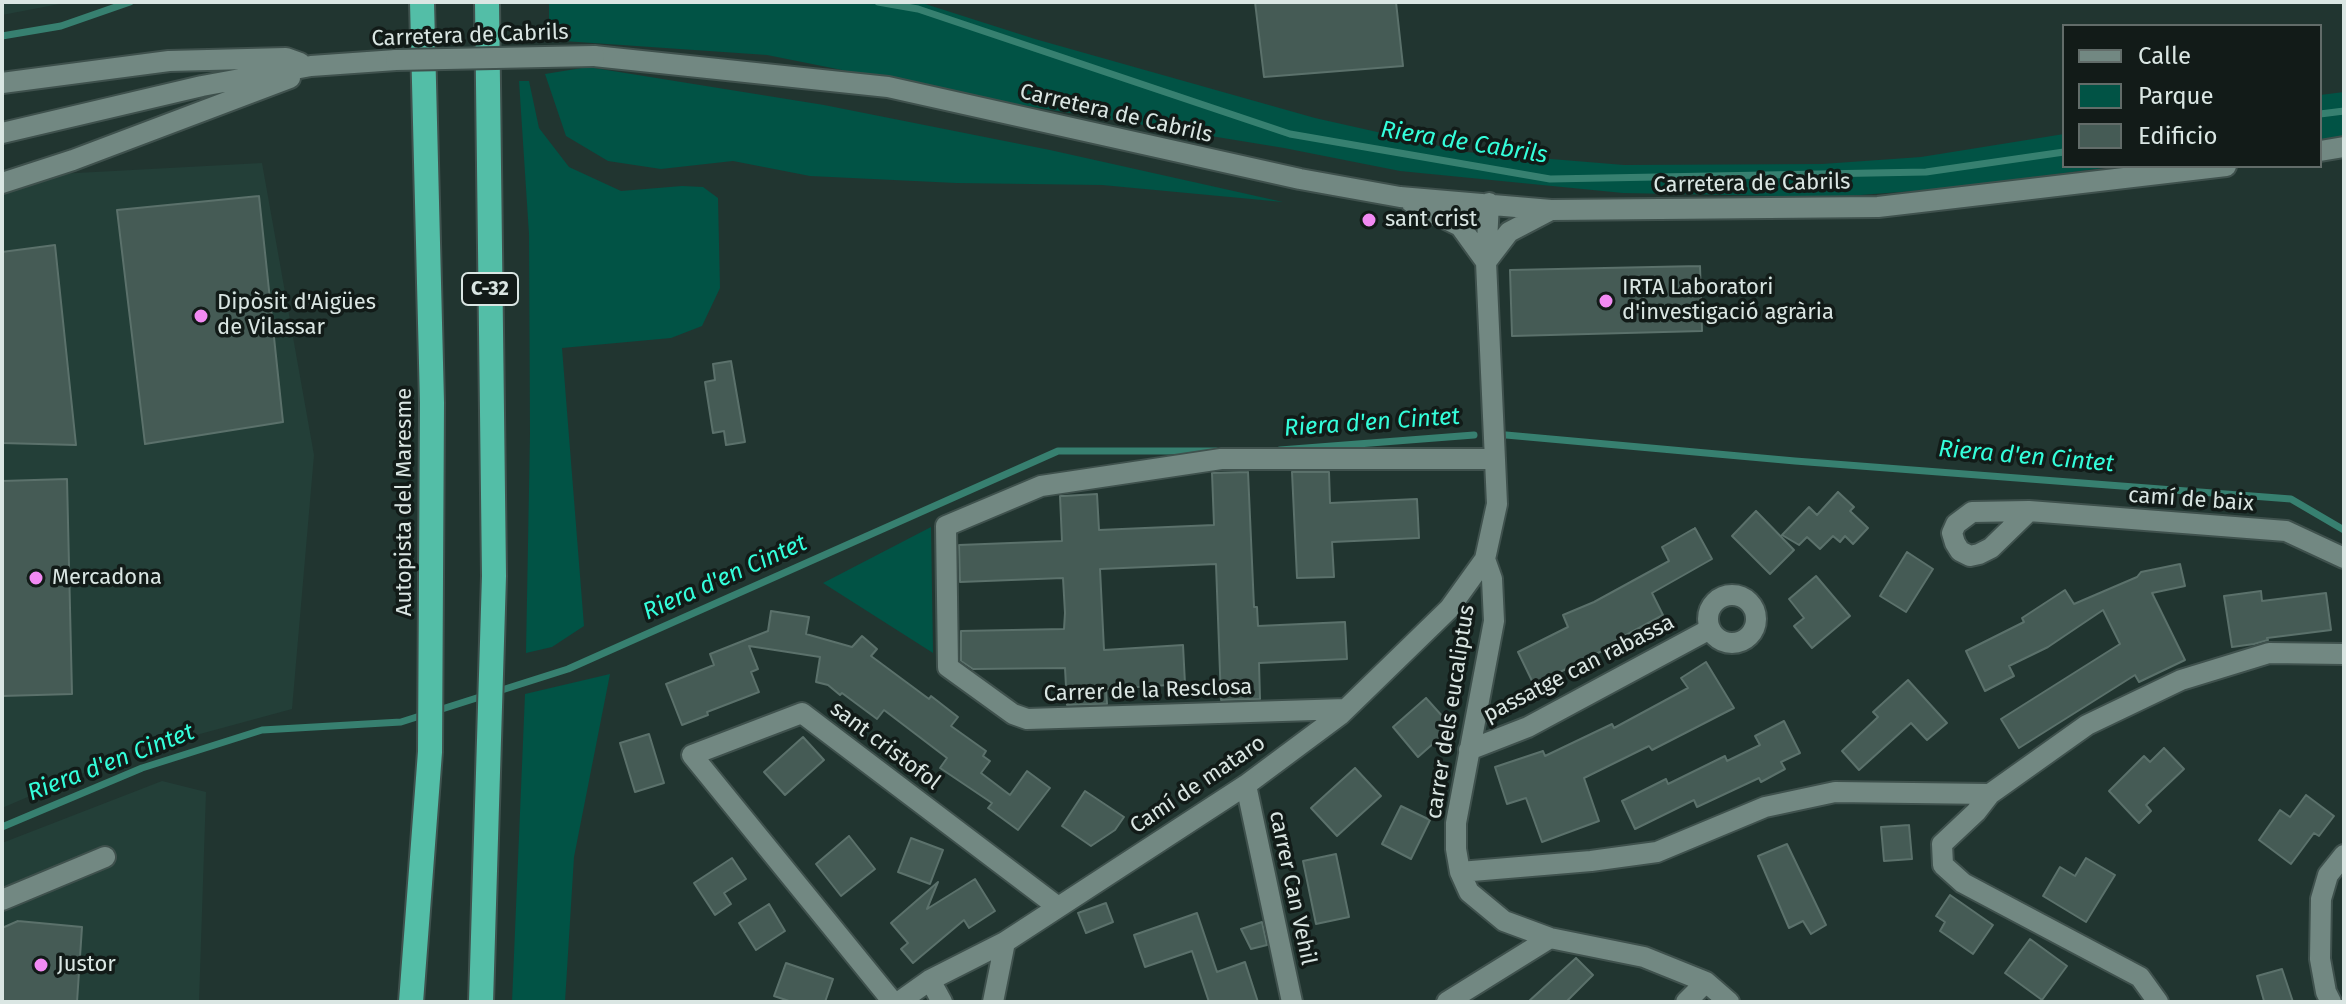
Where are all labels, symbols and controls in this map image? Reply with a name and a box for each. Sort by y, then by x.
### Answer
street label: Carretera de Cabrils [371,19,569,53]
legend [2062,24,2322,168]
text: Calle [2138,42,2191,70]
street label: Carretera de Cabrils [1017,79,1215,149]
text: Parque [2138,82,2214,110]
water label: Riera de Cabrils [1378,116,1550,170]
text: Edificio [2138,122,2218,150]
street label: Carretera de Cabrils [1653,169,1851,199]
place label: sant crist [1385,207,1477,233]
marker: sant crist [1360,211,1378,229]
road number: C-32 [462,273,518,305]
place label: IRTA Laboratori d'investigació agrària [1622,275,1834,326]
place label: Dipòsit d'Aigües de Vilassar [217,290,376,342]
marker: IRTA Laboratori d'investigació agrària [1597,292,1615,310]
marker: Dipòsit d'Aigües de Vilassar [192,307,210,325]
street label: Autopista del Maresme [392,388,418,616]
water label: Riera d'en Cintet [1283,402,1461,444]
water label: Riera d'en Cintet [1937,435,2115,479]
street label: camí de baix [2127,482,2255,518]
water label: Riera d'en Cintet [639,529,811,627]
place label: Mercadona [52,565,162,591]
marker: Mercadona [27,569,45,587]
street label: carrer dels eucaliptus [1421,603,1481,821]
street label: passatge can rabassa [1479,609,1679,729]
street label: Carrer de la Resclosa [1043,674,1253,708]
street label: sant cristofol [825,696,945,796]
water label: Riera d'en Cintet [24,718,198,808]
street label: Camí de mataro [1125,730,1271,840]
street label: carrer Can Vehil [1263,809,1321,967]
place label: Justor [57,952,116,978]
marker: Justor [32,956,50,974]

